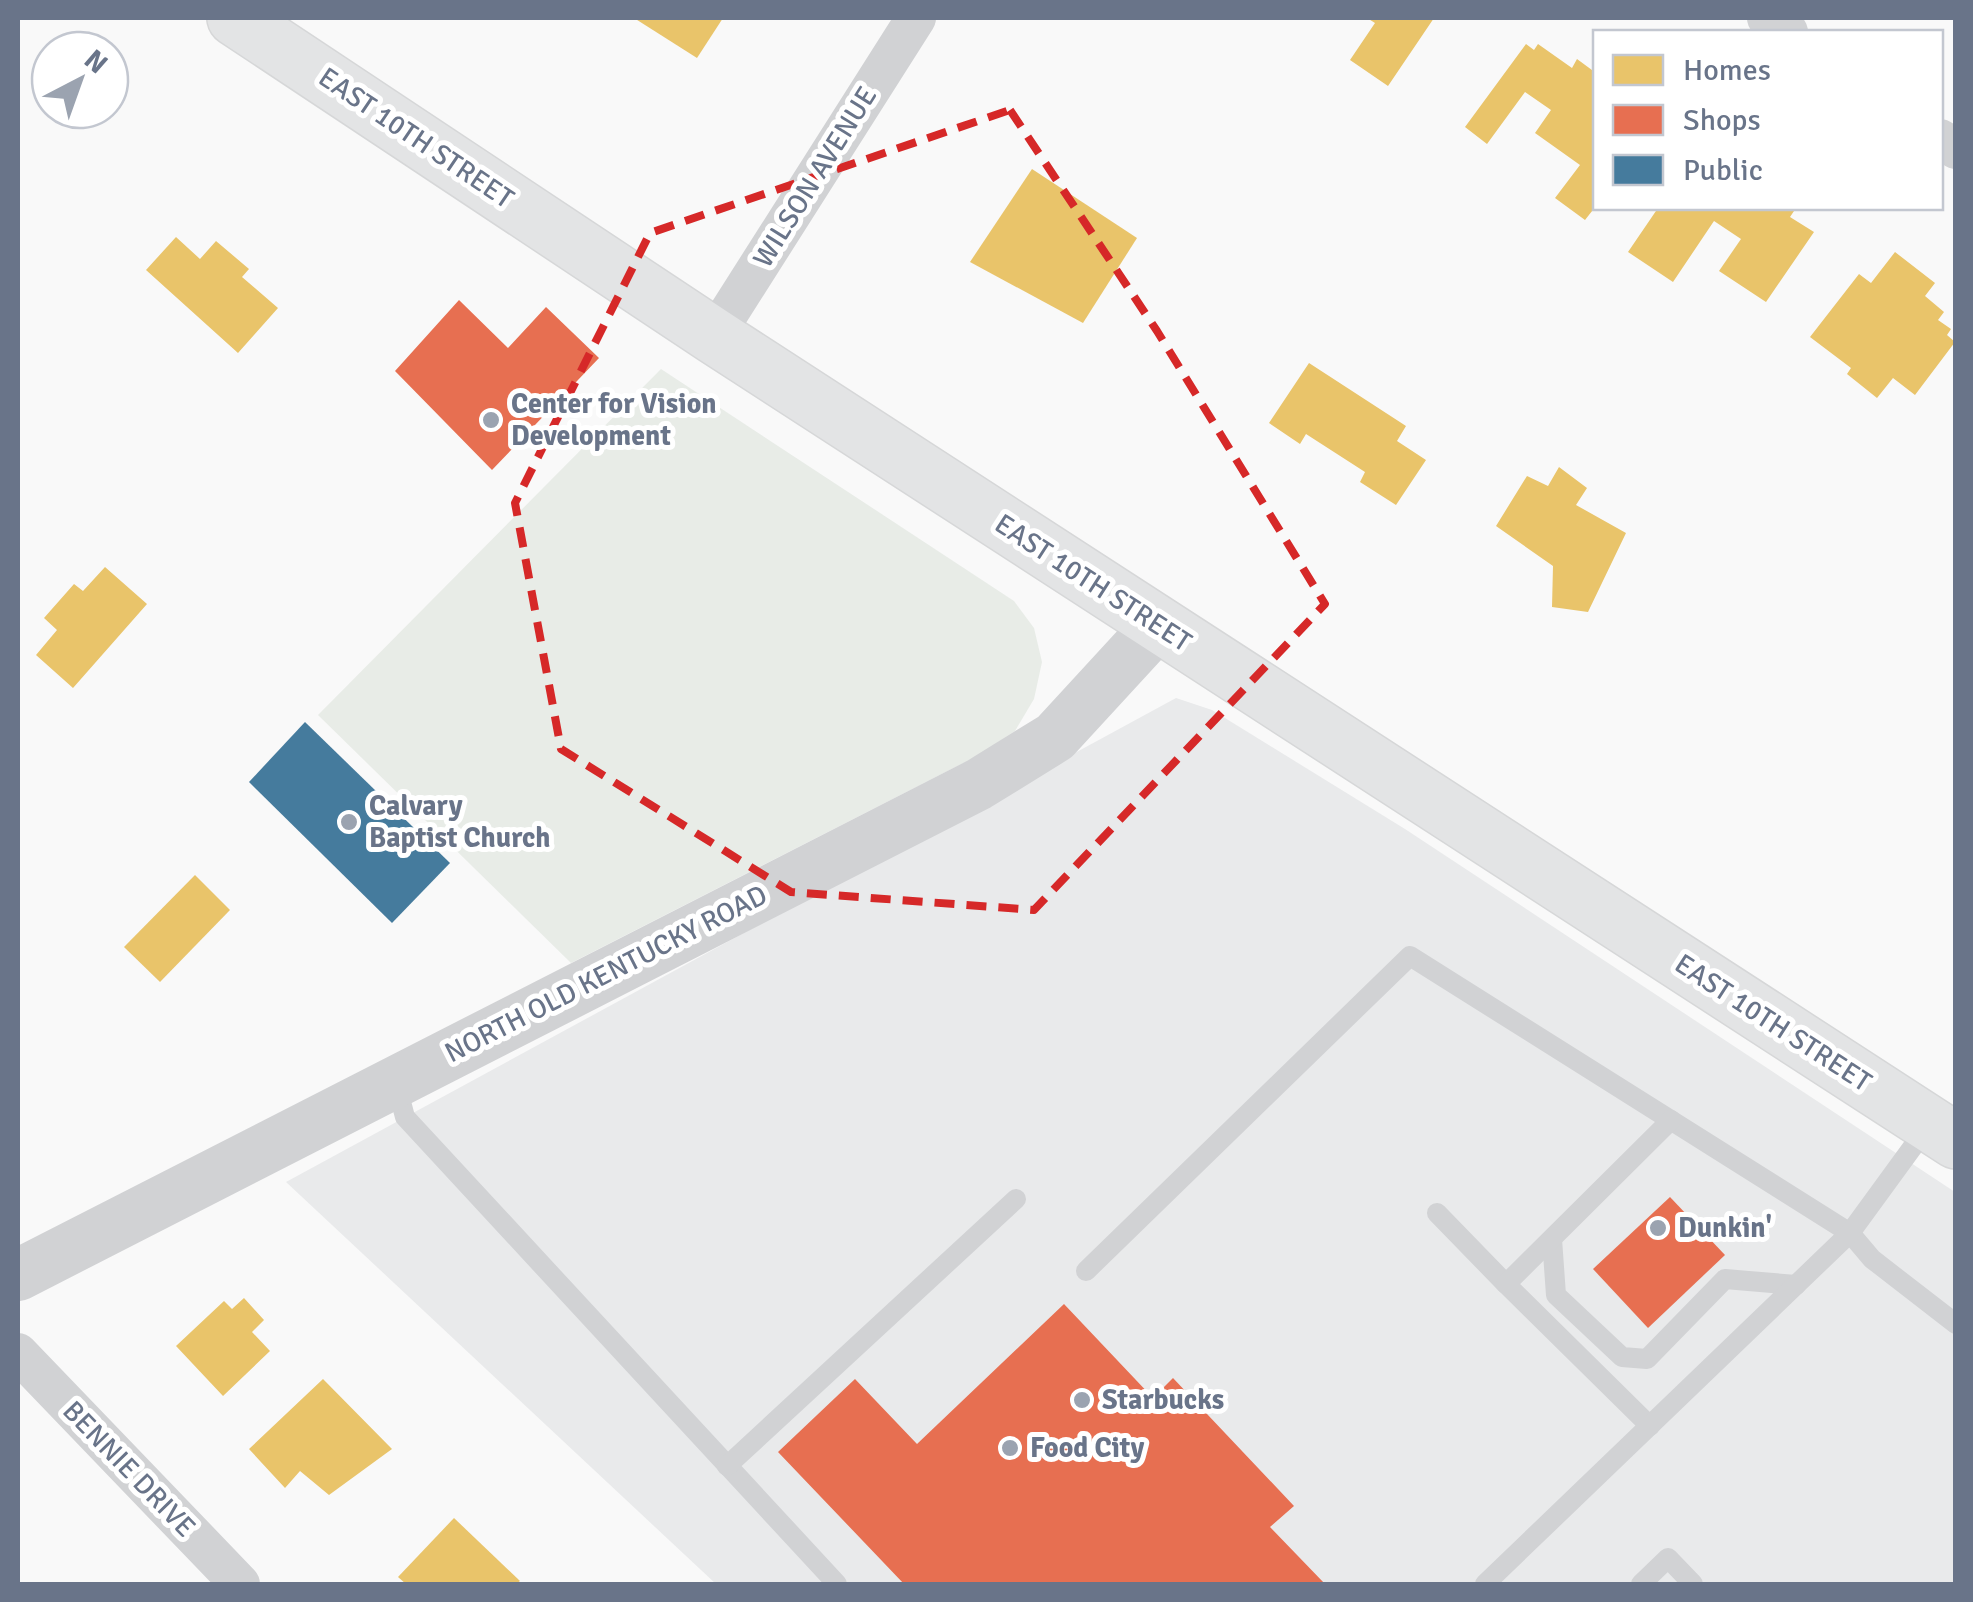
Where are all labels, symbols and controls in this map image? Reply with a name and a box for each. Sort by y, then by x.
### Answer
north arrow [30,30,130,130]
legend [1593,30,1943,210]
text: N [77,43,114,81]
text: Homes [1683,52,1771,89]
street label: EAST 10TH STREET [312,60,520,216]
street label: WILSON AVENUE [746,80,884,274]
text: Shops [1683,102,1761,139]
text: Public [1683,152,1763,189]
place label: Center for Vision Development [511,387,717,453]
marker: Center for Vision Development [480,409,502,431]
street label: EAST 10TH STREET [988,507,1198,659]
place label: Calvary Baptist Church [369,789,550,855]
marker: Calvary Baptist Church [338,811,360,833]
street label: NORTH OLD KENTUCKY ROAD [439,878,773,1070]
street label: EAST 10TH STREET [1668,947,1878,1099]
place label: Dunkin' [1678,1211,1772,1245]
marker: Dunkin' [1647,1217,1669,1239]
place label: Starbucks [1102,1383,1224,1417]
marker: Starbucks [1071,1389,1093,1411]
street label: BENNIE DRIVE [56,1394,202,1544]
place label: Food City [1030,1431,1145,1465]
marker: Food City [999,1437,1021,1459]

